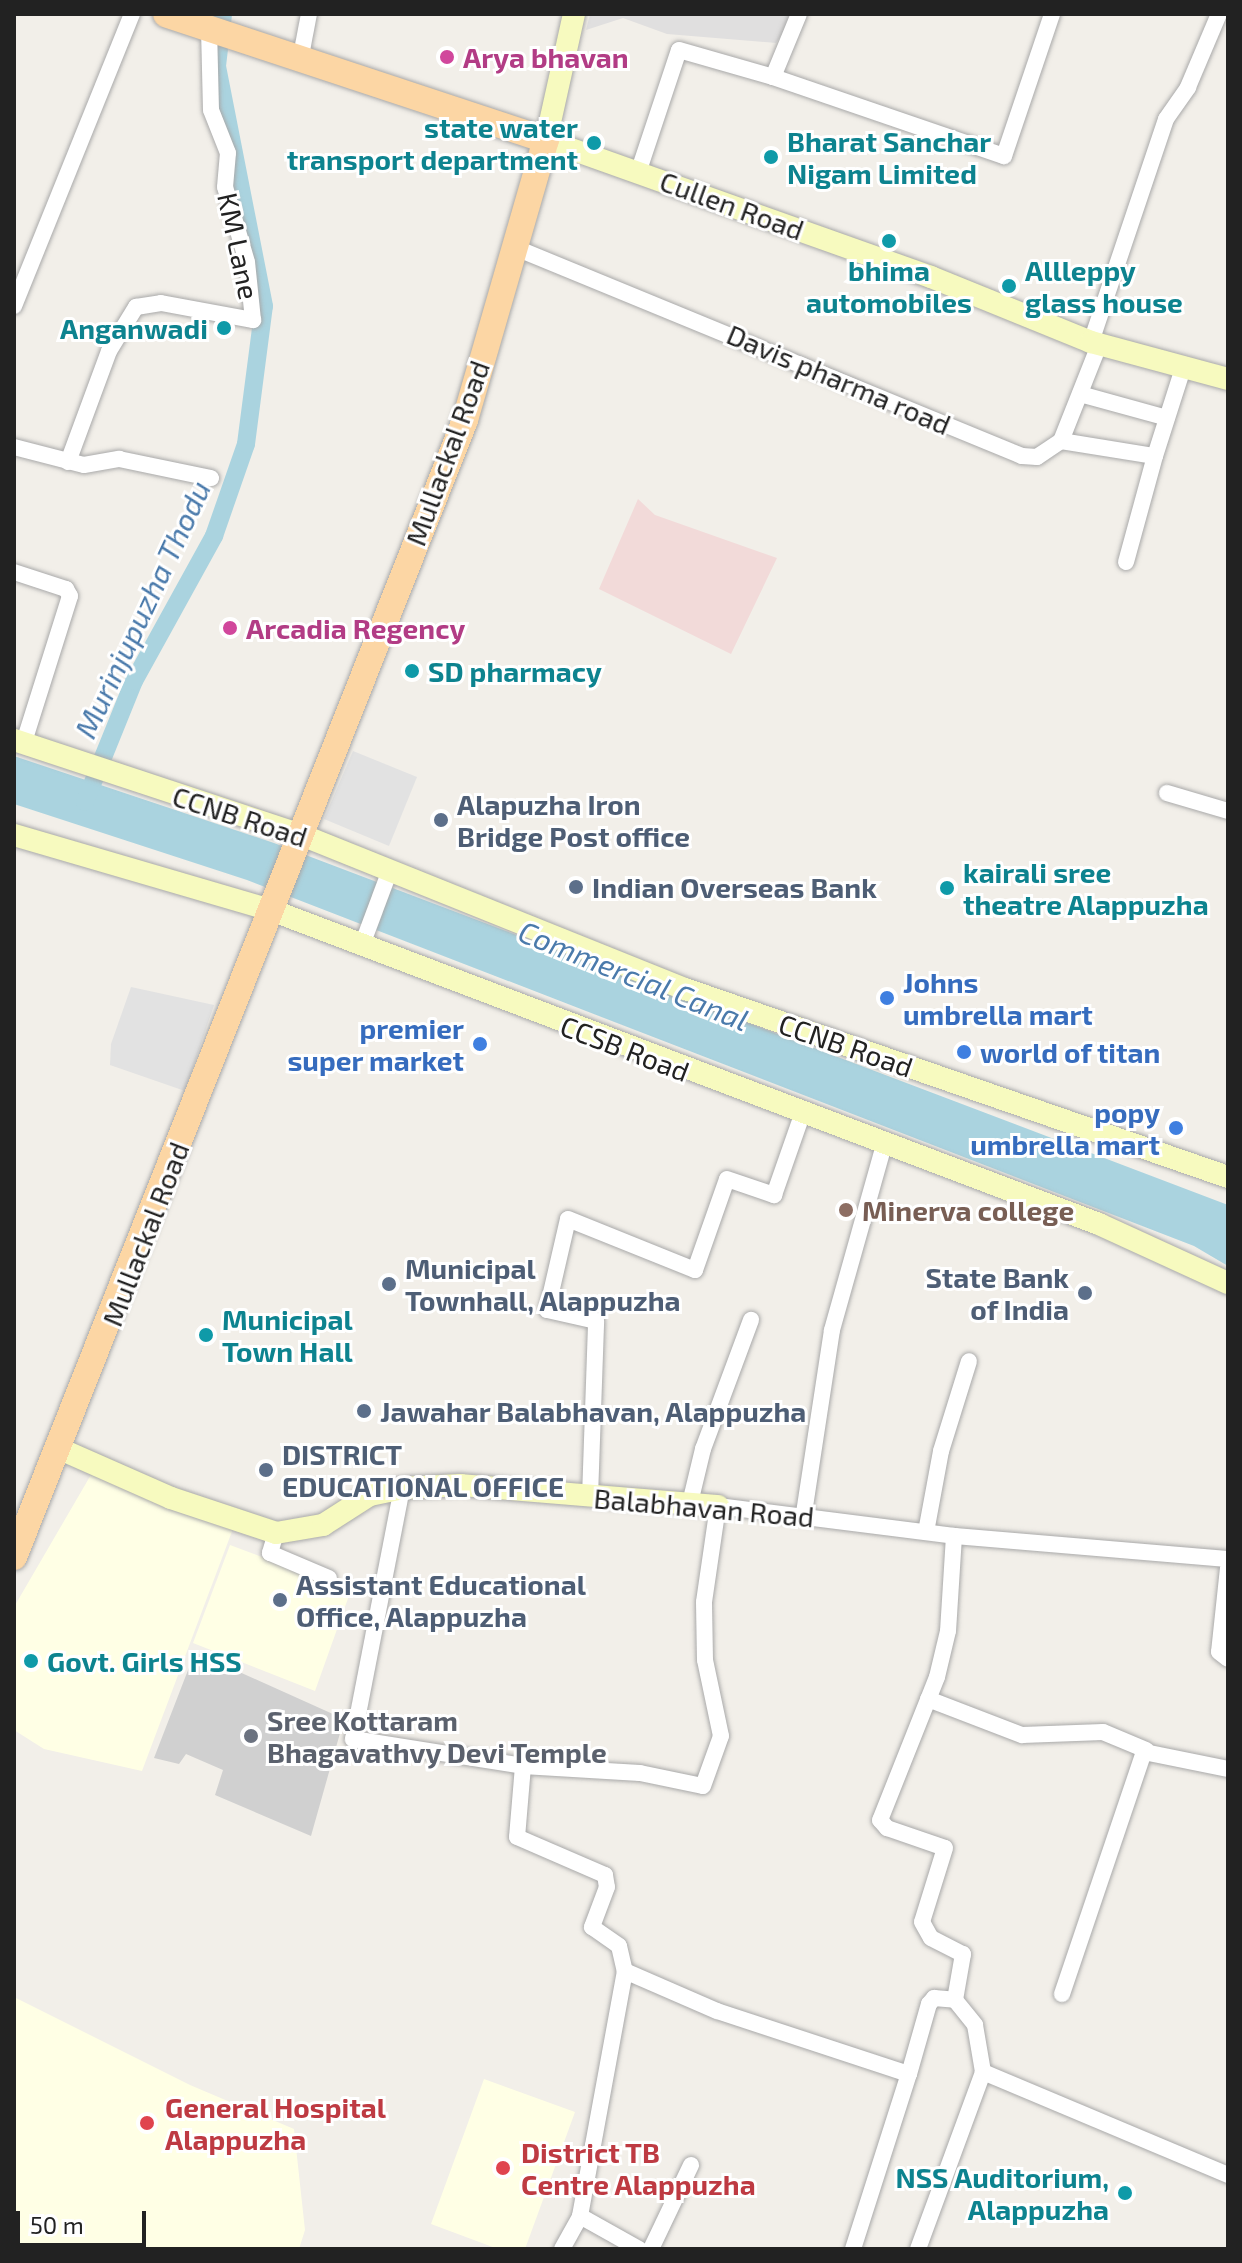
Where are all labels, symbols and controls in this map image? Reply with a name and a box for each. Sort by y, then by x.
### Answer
place label: Arya bhavan [463,40,629,74]
marker: Arya bhavan [438,48,456,66]
place label: state water transport department [287,110,578,176]
place label: Bharat Sanchar Nigam Limited [787,124,991,190]
marker: state water transport department [585,134,603,152]
marker: Bharat Sanchar Nigam Limited [762,148,780,166]
street label: Cullen Road [656,163,808,247]
street label: KM Lane [211,189,267,303]
marker: bhima automobiles [880,232,898,250]
place label: bhima automobiles [806,253,972,319]
place label: Allleppy glass house [1025,253,1183,319]
marker: Allleppy glass house [1000,277,1018,295]
place label: Anganwadi [60,311,208,345]
street label: Davis pharma road [722,317,956,441]
marker: Anganwadi [215,319,233,337]
street label: Mullackal Road [398,356,496,550]
water label: Murinjupuzha Thodu [66,474,218,744]
place label: Arcadia Regency [246,611,465,645]
marker: Arcadia Regency [221,619,239,637]
place label: SD pharmacy [428,654,602,688]
marker: SD pharmacy [403,662,421,680]
street label: CCNB Road [169,778,311,854]
place label: Alapuzha Iron Bridge Post office [457,787,690,853]
marker: Alapuzha Iron Bridge Post office [432,811,450,829]
place label: kairali sree theatre Alappuzha [963,855,1209,921]
place label: Indian Overseas Bank [592,870,877,904]
marker: Indian Overseas Bank [567,878,585,896]
marker: kairali sree theatre Alappuzha [938,879,956,897]
water label: Commercial Canal [513,912,755,1038]
place label: Johns umbrella mart [903,965,1093,1031]
marker: Johns umbrella mart [878,989,896,1007]
street label: CCNB Road [775,1006,917,1084]
street label: CCSB Road [556,1008,694,1088]
place label: premier super market [287,1011,464,1077]
marker: premier super market [471,1035,489,1053]
place label: world of titan [980,1035,1161,1069]
marker: world of titan [955,1043,973,1061]
place label: popy umbrella mart [970,1095,1160,1161]
marker: popy umbrella mart [1167,1119,1185,1137]
street label: Mullackal Road [94,1137,196,1331]
place label: Minerva college [862,1193,1074,1227]
marker: Minerva college [837,1201,855,1219]
place label: Municipal Townhall, Alappuzha [405,1251,681,1317]
place label: State Bank of India [926,1260,1069,1326]
marker: Municipal Townhall, Alappuzha [380,1275,398,1293]
marker: State Bank of India [1076,1284,1094,1302]
place label: Municipal Town Hall [222,1302,353,1368]
marker: Municipal Town Hall [197,1326,215,1344]
place label: Jawahar Balabhavan, Alappuzha [380,1394,808,1428]
marker: Jawahar Balabhavan, Alappuzha [355,1402,373,1420]
place label: DISTRICT EDUCATIONAL OFFICE [282,1437,565,1503]
marker: DISTRICT EDUCATIONAL OFFICE [257,1461,275,1479]
street label: Balabhavan Road [592,1481,816,1533]
place label: Assistant Educational Office, Alappuzha [296,1567,586,1633]
marker: Assistant Educational Office, Alappuzha [271,1591,289,1609]
place label: Govt. Girls HSS [47,1644,242,1678]
marker: Govt. Girls HSS [22,1652,40,1670]
place label: Sree Kottaram Bhagavathvy Devi Temple [267,1703,608,1769]
marker: Sree Kottaram Bhagavathvy Devi Temple [242,1727,260,1745]
place label: General Hospital Alappuzha [165,2090,387,2156]
marker: General Hospital Alappuzha [136,2112,158,2134]
place label: District TB Centre Alappuzha [521,2135,756,2201]
marker: District TB Centre Alappuzha [492,2157,514,2179]
place label: NSS Auditorium, Alappuzha [895,2160,1109,2226]
marker: NSS Auditorium, Alappuzha [1116,2184,1134,2202]
scale bar [20,2195,150,2245]
text: 50 m [30,2210,84,2239]

